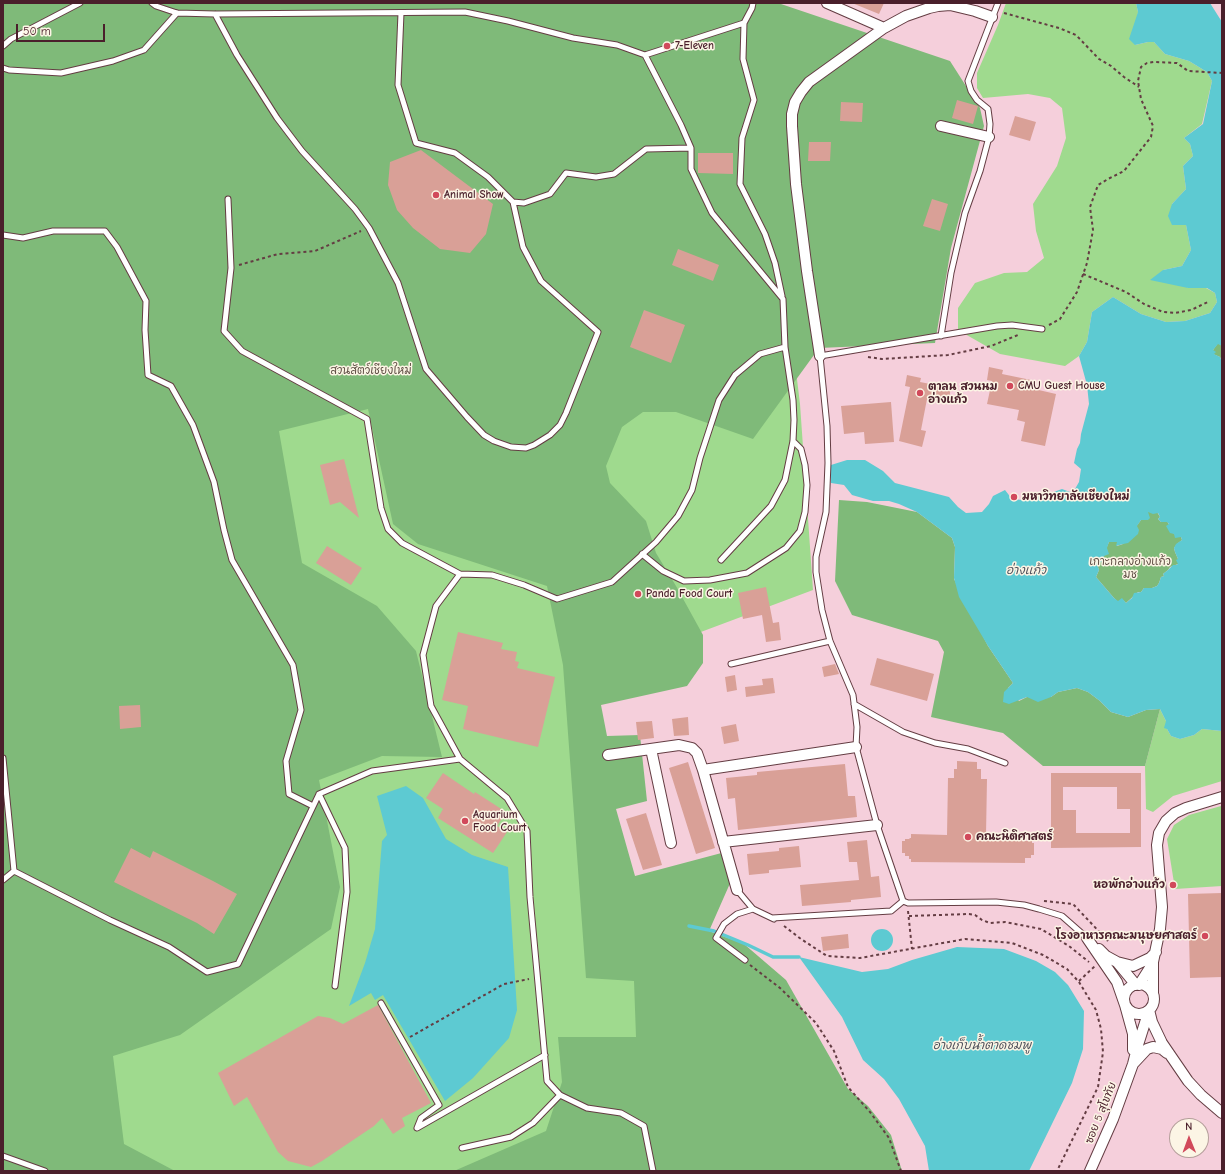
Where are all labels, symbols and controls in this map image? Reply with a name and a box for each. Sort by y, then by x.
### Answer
scale bar [18,16,107,42]
text: 50 m [23,24,51,38]
place label: 7-Eleven [675,39,714,53]
marker: 7-Eleven [662,41,672,51]
place label: Animal Show [444,188,504,202]
marker: Animal Show [431,190,441,200]
park label: สวนสัตว์เชียงใหม่ [330,364,412,378]
place label: CMU Guest House [1018,379,1105,393]
place label: ตาลน สวนนม อ่างแก้ว [928,380,998,406]
marker: CMU Guest House [1005,381,1015,391]
marker: ตาลน สวนนม อ่างแก้ว [915,388,925,398]
place label: มหาวิทยาลัยเชียงใหม่ [1022,490,1129,504]
marker: มหาวิทยาลัยเชียงใหม่ [1009,492,1019,502]
park label: เกาะกลางอ่างแก้ว มช [1089,555,1171,581]
water label: อ่างแก้ว [1006,564,1046,578]
place label: Panda Food Court [646,587,732,601]
marker: Panda Food Court [633,589,643,599]
place label: Aquarium Food Court [473,808,526,834]
marker: Aquarium Food Court [460,816,470,826]
place label: คณะนิติศาสตร์ [976,830,1053,844]
marker: คณะนิติศาสตร์ [963,832,973,842]
place label: หอพักอ่างแก้ว [1093,878,1165,892]
marker: หอพักอ่างแก้ว [1168,880,1178,890]
place label: โรงอาหารคณะมนุษยศาสตร์ [1056,929,1197,943]
marker: โรงอาหารคณะมนุษยศาสตร์ [1200,931,1210,941]
water label: อ่างเก็บน้ำตาดชมพู [933,1039,1031,1053]
street label: ซอย 5 สุโขทัย [1083,1080,1119,1146]
north arrow [1169,1118,1209,1158]
text: N [1185,1120,1193,1133]

